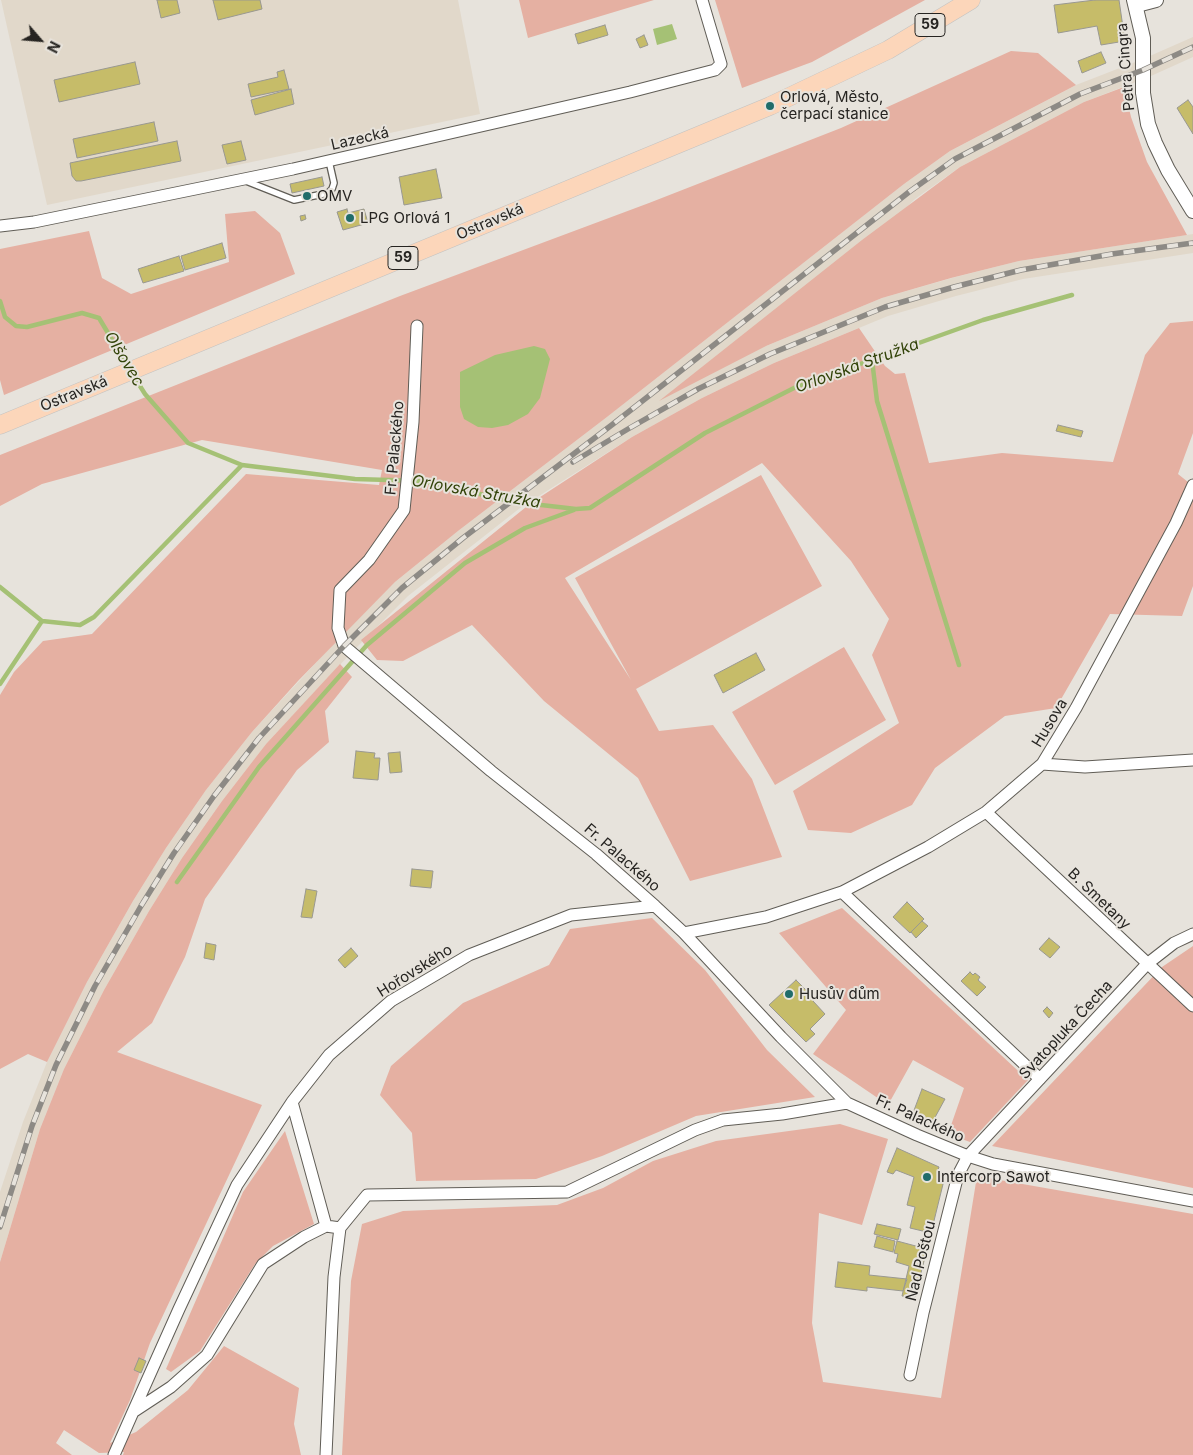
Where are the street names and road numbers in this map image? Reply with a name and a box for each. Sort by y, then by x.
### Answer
road number: 59 [915,14,945,36]
street label: Petra Cingra [1113,22,1139,112]
street label: Lazecká [329,124,391,154]
street label: Ostravská [454,200,526,244]
road number: 59 [388,247,418,270]
street label: Ostravská [38,372,110,416]
street label: Fr. Palackého [382,400,408,496]
street label: Husova [1029,695,1071,751]
street label: Fr. Palackého [580,820,664,896]
street label: B. Smetany [1064,865,1134,933]
street label: Hořovského [374,941,456,1001]
street label: Svatopluka Čecha [1016,977,1116,1083]
street label: Fr. Palackého [873,1091,967,1147]
street label: Nad Poštou [902,1219,940,1303]

